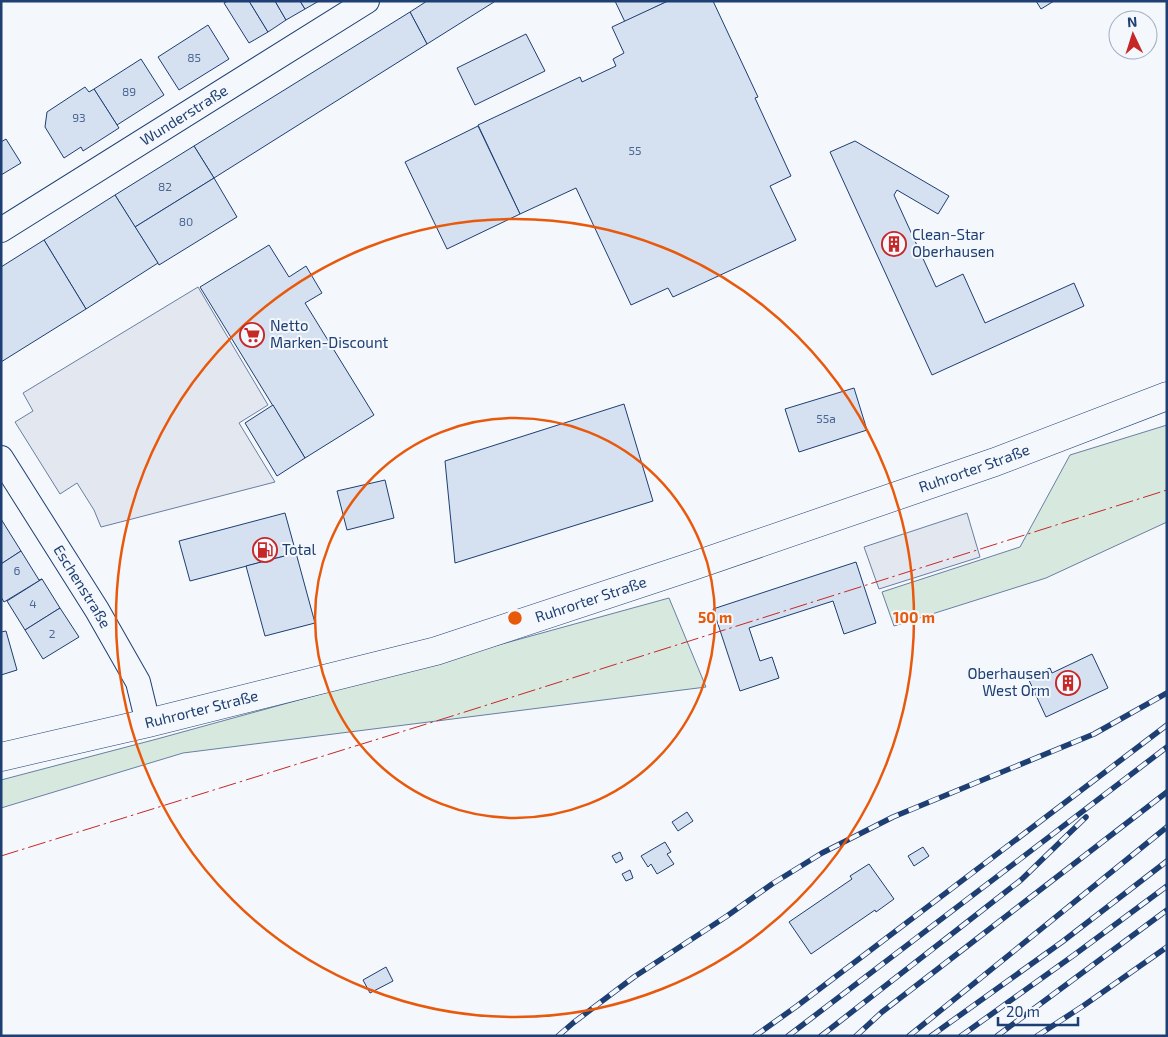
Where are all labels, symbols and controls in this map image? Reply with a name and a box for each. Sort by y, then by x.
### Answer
north arrow [1108,10,1158,60]
text: N [1126,13,1138,30]
house number: 85 [187,50,201,64]
street label: Wunderstraße [136,80,231,149]
house number: 89 [122,84,136,98]
house number: 93 [72,110,86,124]
house number: 55 [629,143,641,157]
house number: 82 [158,179,172,193]
house number: 80 [179,214,193,228]
place label: Clean-Star Oberhausen [912,225,995,260]
building icon: Clean-Star Oberhausen [881,231,907,257]
place label: Netto Marken-Discount [270,316,389,351]
supermarket icon: Netto Marken-Discount [239,322,265,348]
house number: 55a [816,411,836,425]
street label: Ruhrorter Straße [916,440,1032,496]
fuel station icon: Total [252,537,278,563]
place label: Total [282,540,316,558]
street label: Eschenstraße [50,541,115,631]
house number: 6 [14,563,21,577]
street label: Ruhrorter Straße [533,572,649,626]
house number: 4 [29,596,37,610]
text: 50 m [698,608,732,626]
text: 100 m [893,608,935,626]
centre of rings [506,609,524,627]
house number: 2 [49,626,56,640]
place label: Oberhausen West Orm [967,664,1050,699]
building icon: Oberhausen West Orm [1055,670,1081,696]
street label: Ruhrorter Straße [143,686,260,731]
scale bar [998,994,1078,1026]
text: 20 m [1006,1002,1040,1020]

